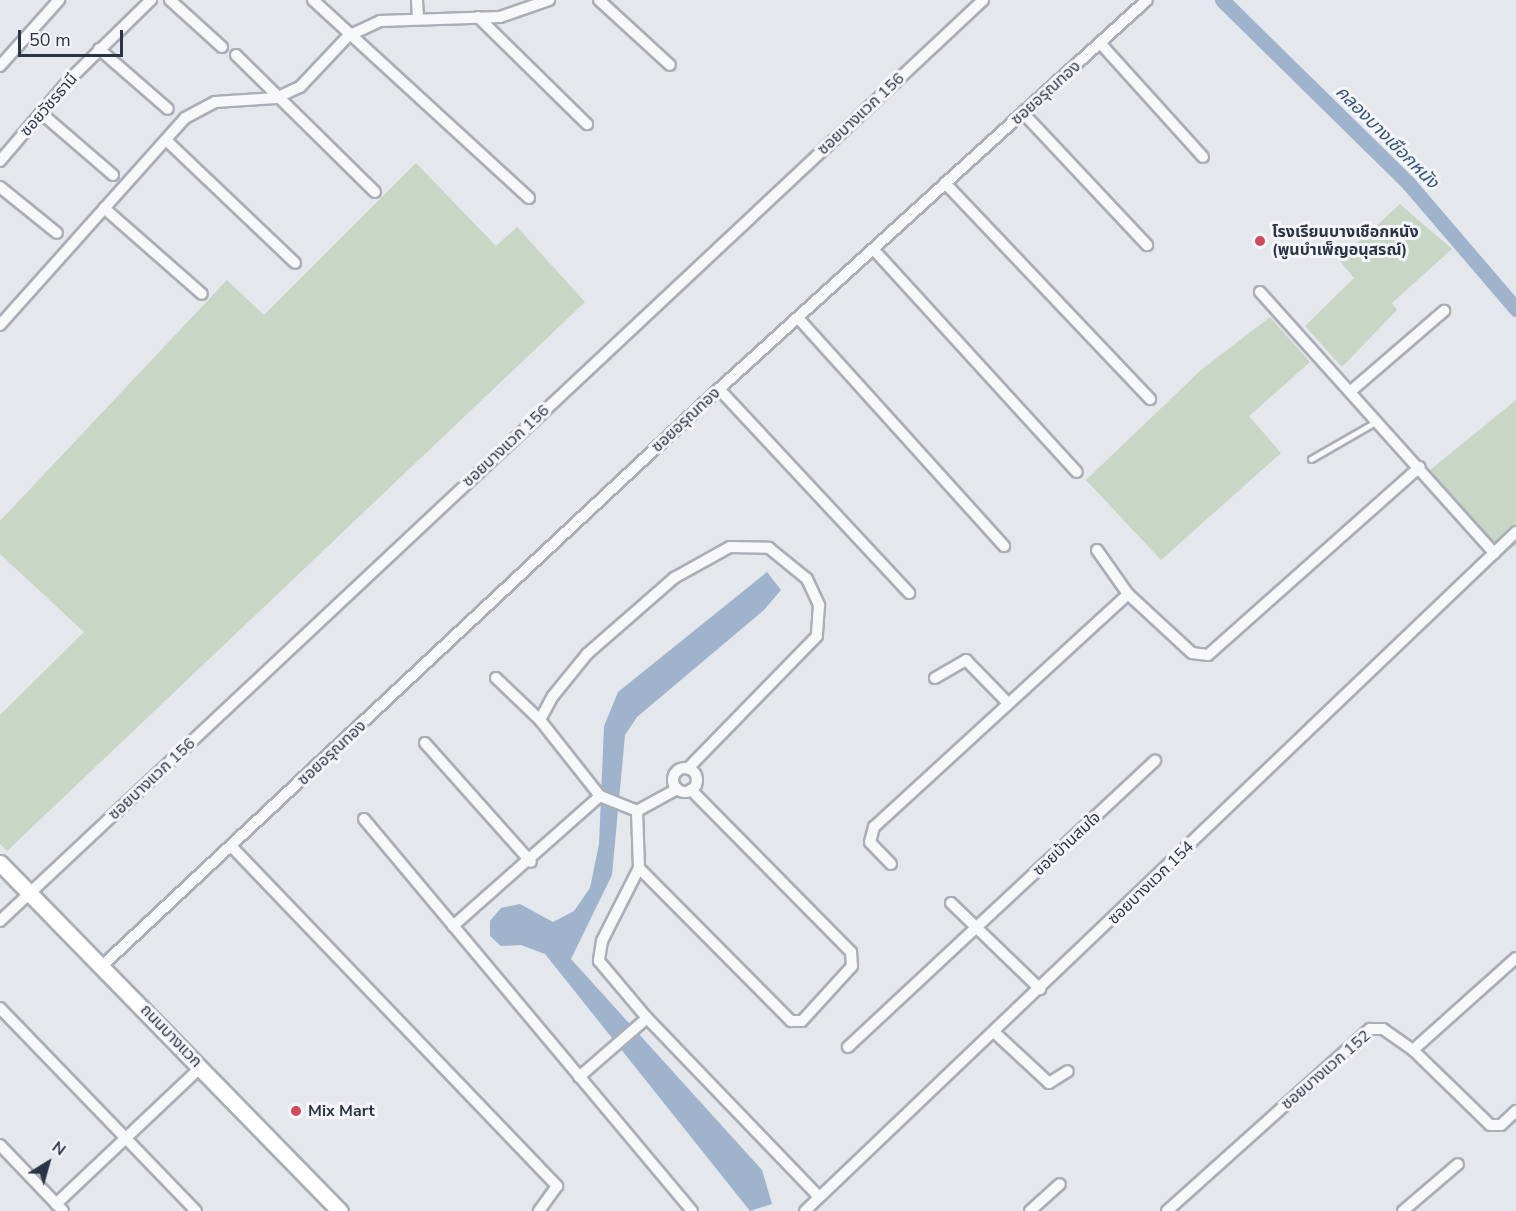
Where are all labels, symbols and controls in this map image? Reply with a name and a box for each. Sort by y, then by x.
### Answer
scale bar [21,18,126,56]
text: 50 m [29,28,71,52]
street label: ซอยอรุณทอง [1007,57,1085,129]
street label: ซอยบางแวก 156 [814,69,908,159]
street label: ซอยวัชรธานี [16,70,82,140]
water label: คลองบางเชือกหนัง [1331,81,1443,193]
place label: โรงเรียนบางเชือกหนัง (พูนบำเพ็ญอนุสรณ์) [1272,222,1419,260]
marker: โรงเรียนบางเชือกหนัง (พูนบำเพ็ญอนุสรณ์) [1253,234,1267,248]
street label: ซอยอรุณทอง [648,383,724,457]
street label: ซอยบางแวก 156 [459,401,553,491]
street label: ซอยอรุณทอง [294,716,370,790]
street label: ซอยบางแวก 156 [105,734,199,824]
street label: ซอยบ้านสมใจ [1029,808,1105,880]
street label: ซอยบางแวก 154 [1104,837,1198,929]
street label: ถนนบางแวก [136,1000,206,1072]
street label: ซอยบางแวก 152 [1278,1026,1374,1114]
place label: Mix Mart [308,1101,375,1121]
marker: Mix Mart [289,1104,303,1118]
north arrow [18,1133,78,1193]
text: N [47,1136,70,1161]

